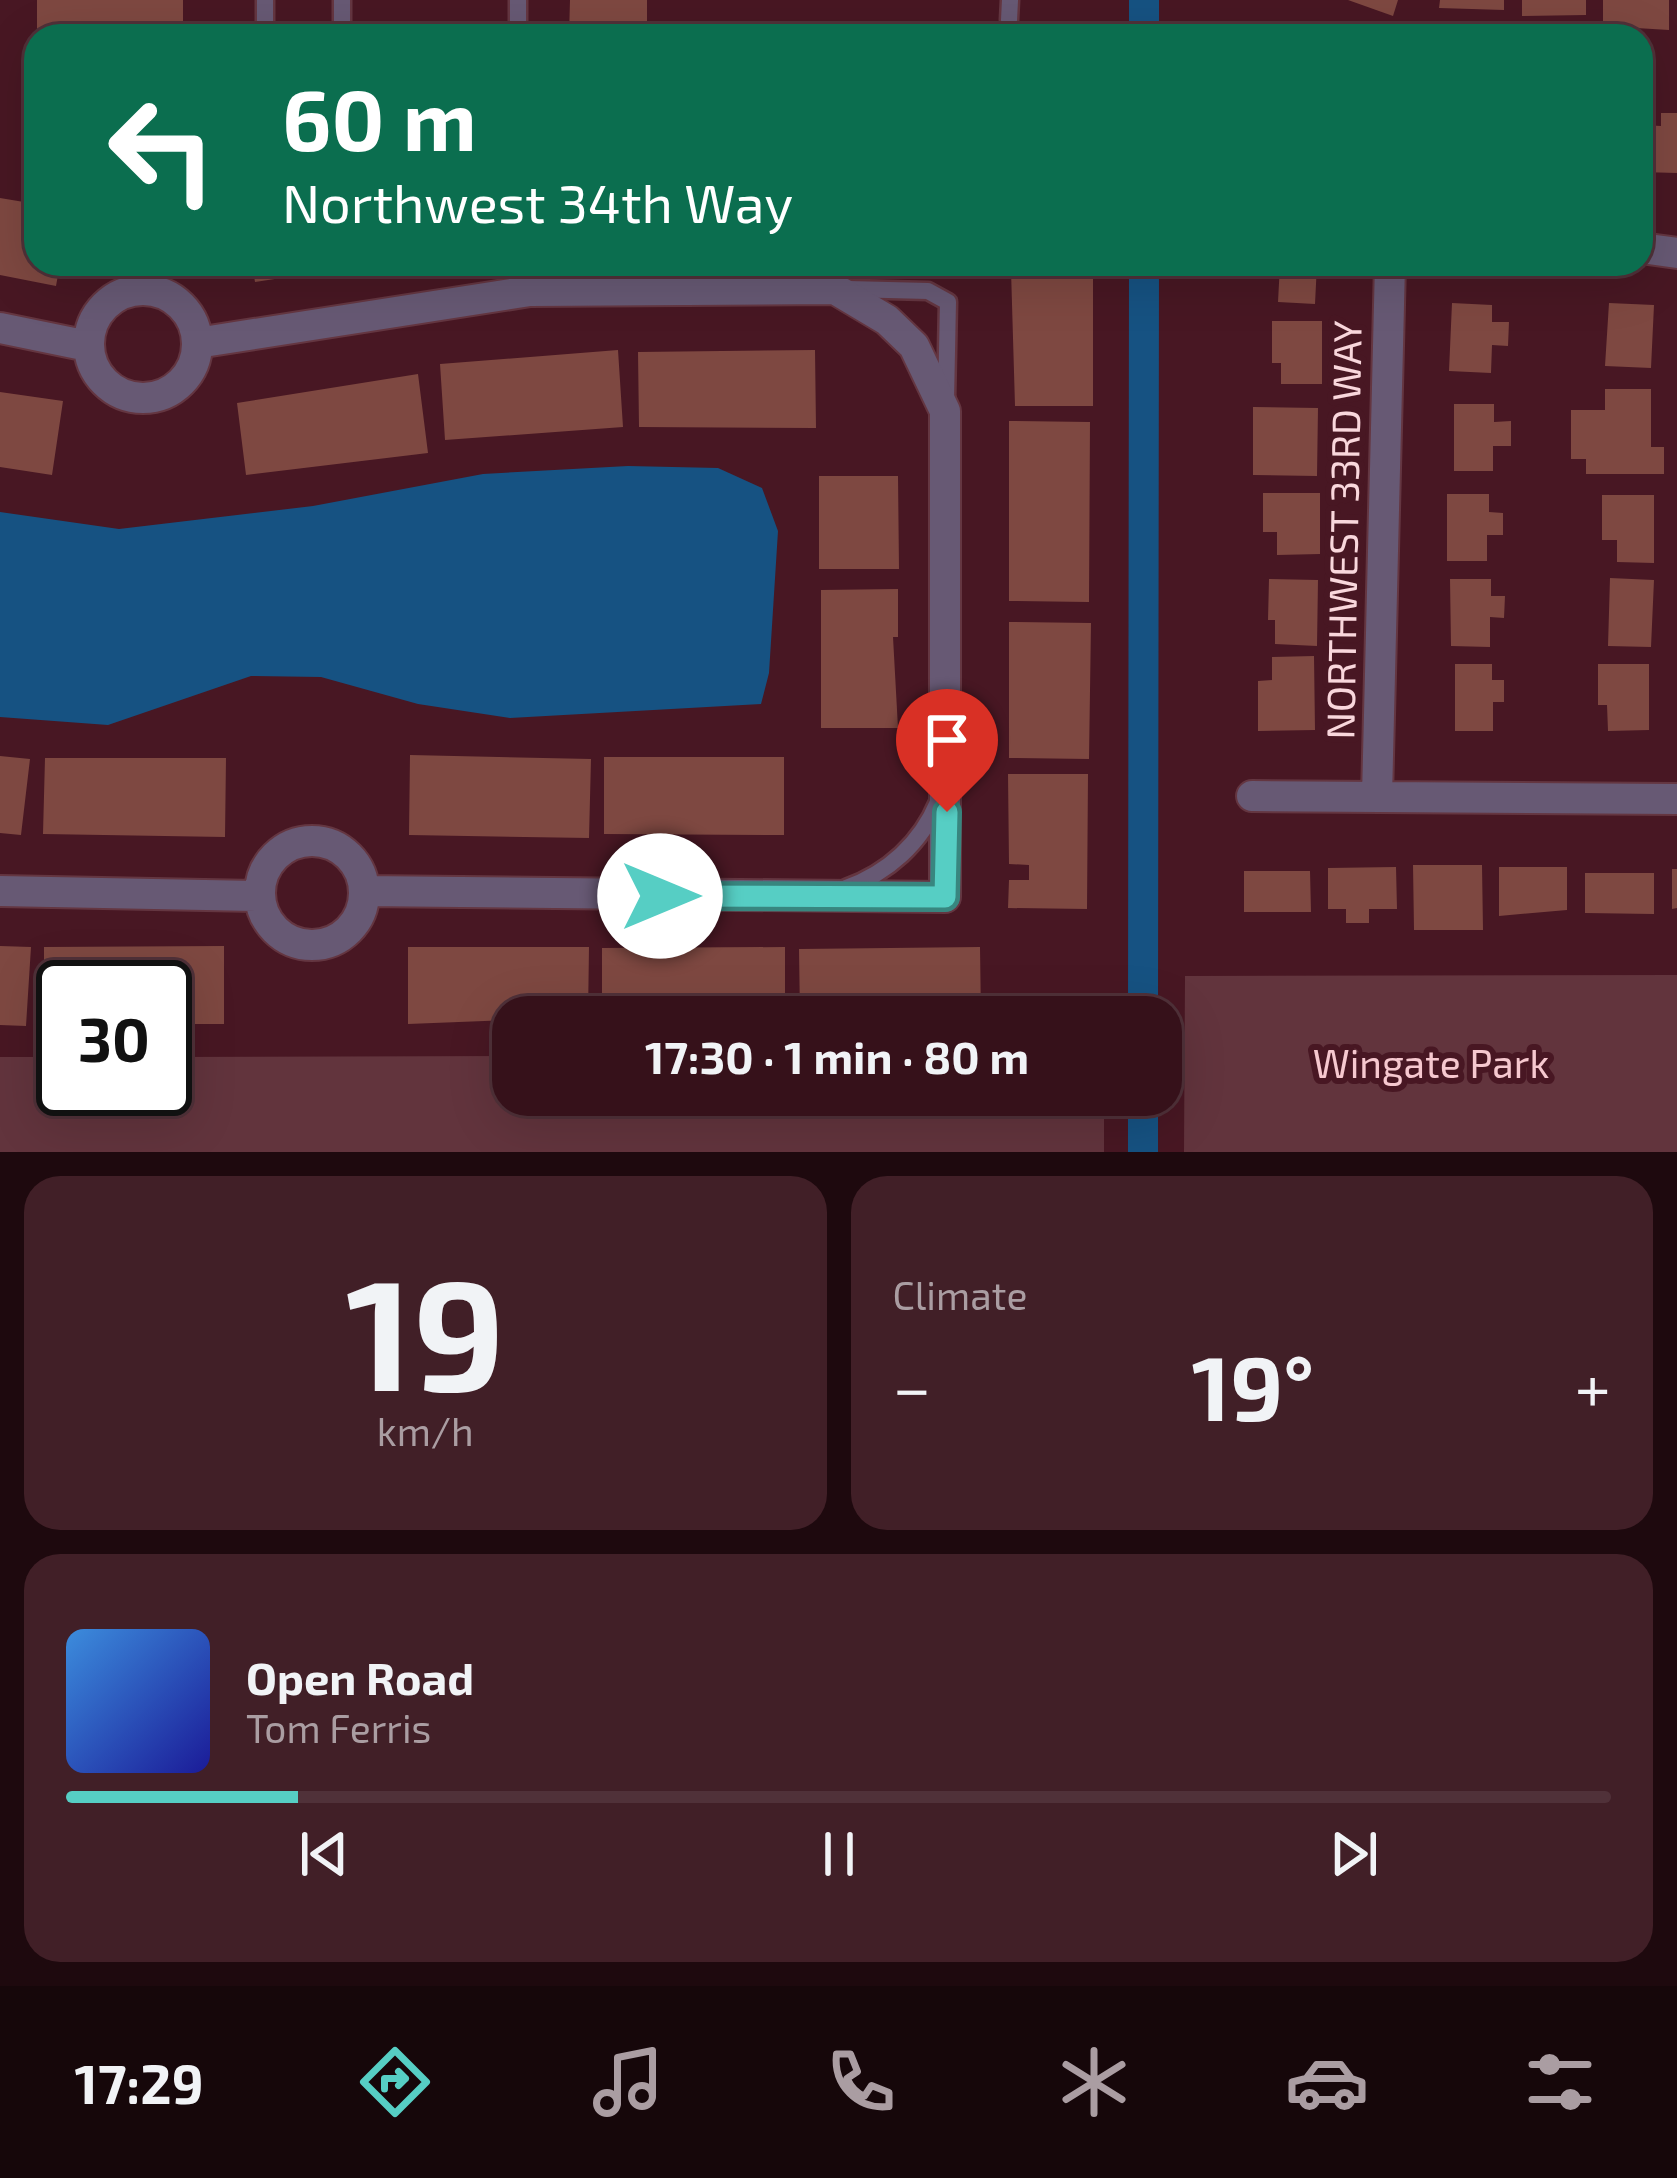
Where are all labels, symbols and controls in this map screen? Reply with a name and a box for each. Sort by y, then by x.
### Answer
text: 60 m [282,67,477,168]
icon: left [84,72,240,228]
text: Northwest 34th Way [282,169,793,234]
street label: NORTHWEST 33RD WAY [1315,320,1370,740]
pin [896,689,998,812]
icon: arrive [914,707,980,773]
position arrow [597,833,723,959]
speed limit sign: 30 [36,960,192,1116]
text: 17:30 · 1 min · 80 m [645,1029,1029,1083]
park label: Wingate Park [1313,1039,1549,1086]
text: 19 [346,1235,505,1422]
text: Climate [893,1271,1027,1318]
text: 19° [1191,1331,1314,1439]
text: − [893,1346,931,1425]
text: + [1575,1346,1611,1425]
text: km/h [377,1407,474,1454]
text: Open Road [246,1650,474,1704]
text: Tom Ferris [246,1704,431,1751]
icon: previous [291,1821,357,1887]
icon: pause [806,1821,872,1887]
icon: next [1321,1821,1387,1887]
icon: directions [353,2040,437,2124]
icon: music [586,2040,670,2124]
icon: phone [819,2040,903,2124]
icon: climate [1052,2040,1136,2124]
icon: car [1285,2040,1369,2124]
icon: filters [1518,2040,1602,2124]
text: 17:29 [75,2050,204,2115]

